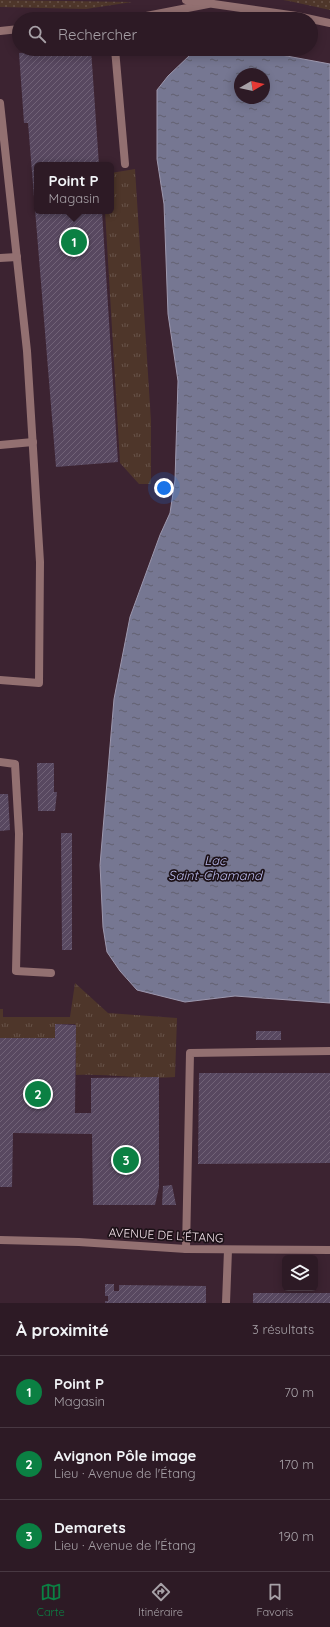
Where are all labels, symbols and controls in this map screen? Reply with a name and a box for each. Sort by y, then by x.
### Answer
search box [12,12,318,56]
icon: search [26,23,48,45]
text: Rechercher [58,25,137,44]
north arrow [234,68,270,104]
popup [34,162,114,214]
text: Point P [49,171,99,190]
text: Magasin [49,190,99,206]
pin: 1 [61,227,87,257]
your location [154,478,174,498]
water label: Lac Saint-Chamand [168,852,264,883]
pin: 2 [25,1079,51,1109]
pin: 3 [113,1145,139,1175]
street label: AVENUE DE L'ÉTANG [108,1225,224,1245]
map controls [282,1255,318,1291]
button: layers [282,1255,318,1291]
text: À proximité [16,1319,109,1340]
text: 3 résultats [252,1321,314,1337]
text: Point P [54,1374,104,1393]
text: 1 [26,1384,32,1400]
text: 70 m [284,1384,314,1400]
text: Magasin [54,1393,105,1409]
text: Avignon Pôle image [54,1446,196,1465]
text: 2 [25,1456,33,1472]
text: 170 m [279,1456,314,1472]
text: Lieu · Avenue de l'Étang [54,1465,196,1481]
text: Demarets [54,1518,126,1537]
text: 3 [26,1528,32,1544]
text: 190 m [279,1528,314,1544]
text: Lieu · Avenue de l'Étang [54,1537,196,1553]
tab: Carte [37,1581,65,1619]
tab: Itinéraire [138,1581,183,1619]
tab: Favoris [257,1581,293,1619]

